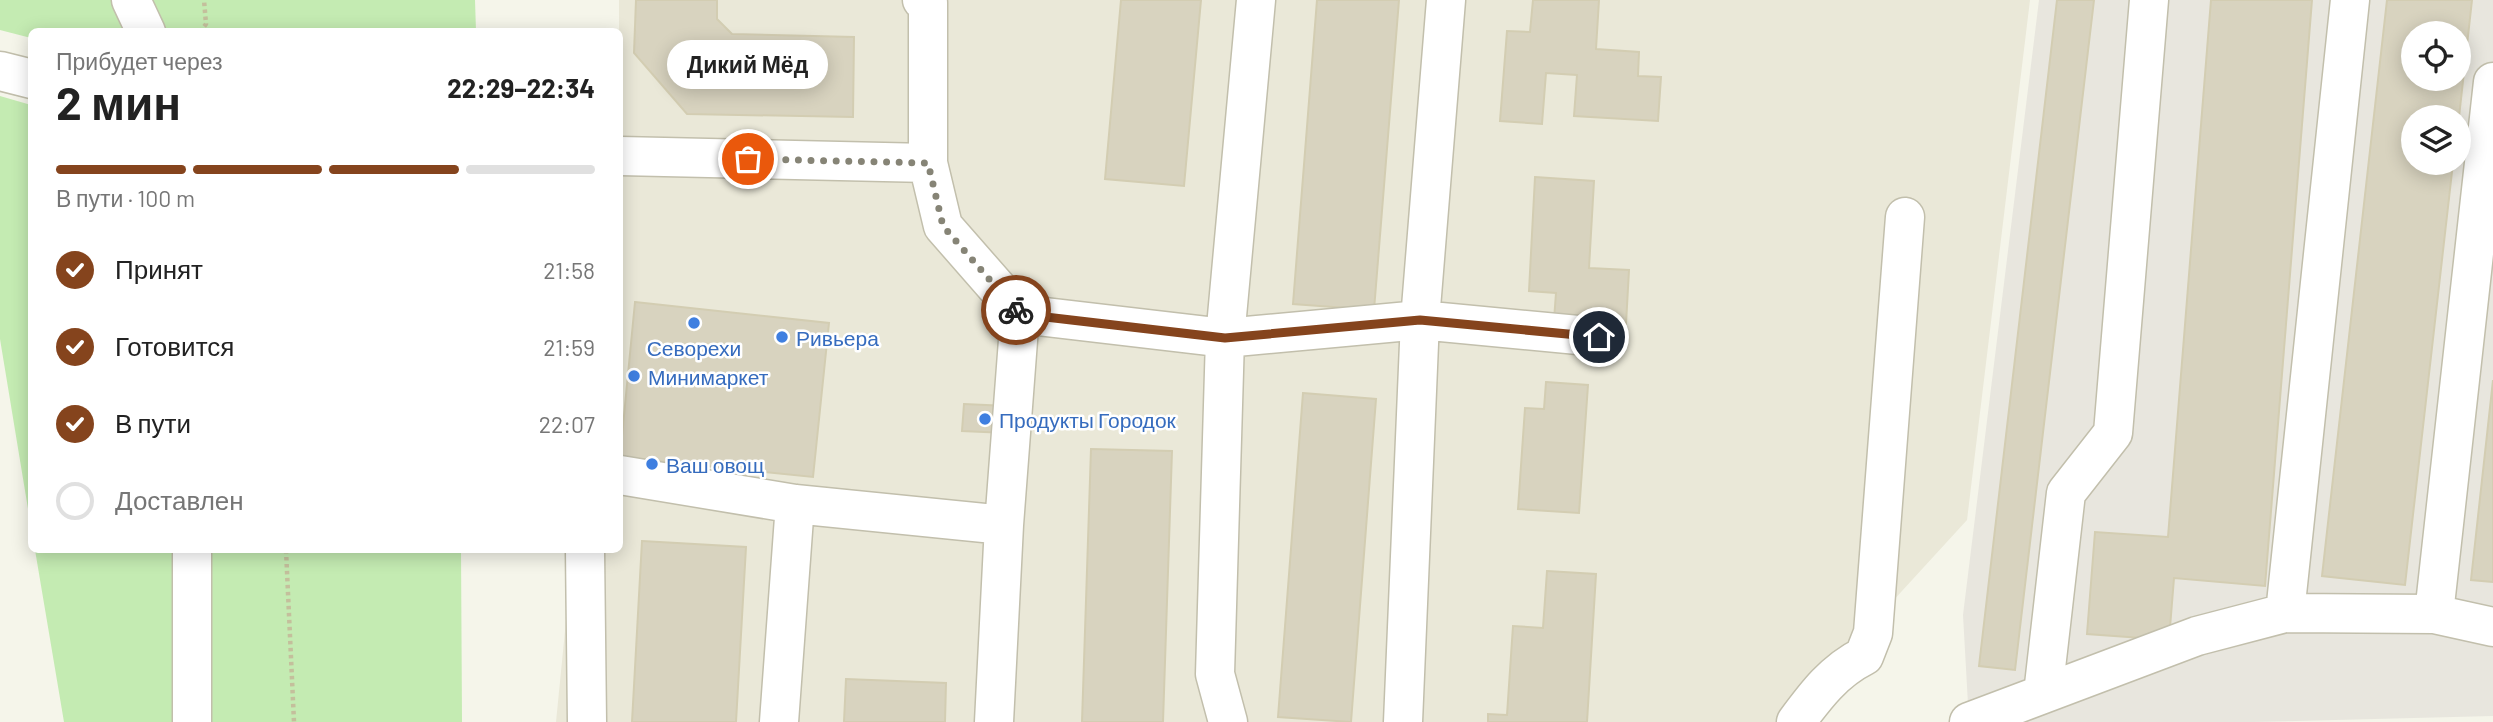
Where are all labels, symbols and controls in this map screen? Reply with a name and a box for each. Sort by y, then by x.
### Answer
map controls [2401,21,2471,175]
button: locate [2401,21,2471,91]
callout: Дикий Мёд [668,40,828,89]
text: Прибудет через [56,47,223,75]
text: Дикий Мёд [687,50,808,78]
text: 22:29–22:34 [447,72,595,103]
text: 2 мин [56,74,181,129]
button: layers [2401,105,2471,175]
pin [718,129,778,189]
icon: bag [729,140,767,178]
text: В пути · 100 m [56,184,195,212]
icon: check [56,251,94,289]
text: Принят [115,253,203,284]
text: 21:58 [543,256,595,284]
courier [981,275,1051,345]
icon: bike [997,291,1035,329]
pin [1569,307,1629,367]
marker: Севорехи [686,315,702,331]
icon: home [1580,318,1618,356]
place label: Ривьера [796,325,879,350]
icon: check [56,328,94,366]
marker: Ривьера [774,329,790,345]
text: Готовится [115,330,234,361]
text: 21:59 [543,333,595,361]
place label: Севорехи [647,335,741,360]
place label: Минимаркет [648,364,769,389]
marker: Минимаркет [626,368,642,384]
icon: check [56,405,94,443]
text: В пути [115,407,191,438]
place label: Продукты Городок [999,407,1177,432]
text: 22:07 [539,410,595,438]
marker: Продукты Городок [977,411,993,427]
place label: Ваш овощ [666,452,764,477]
marker: Ваш овощ [644,456,660,472]
text: Доставлен [115,484,244,515]

